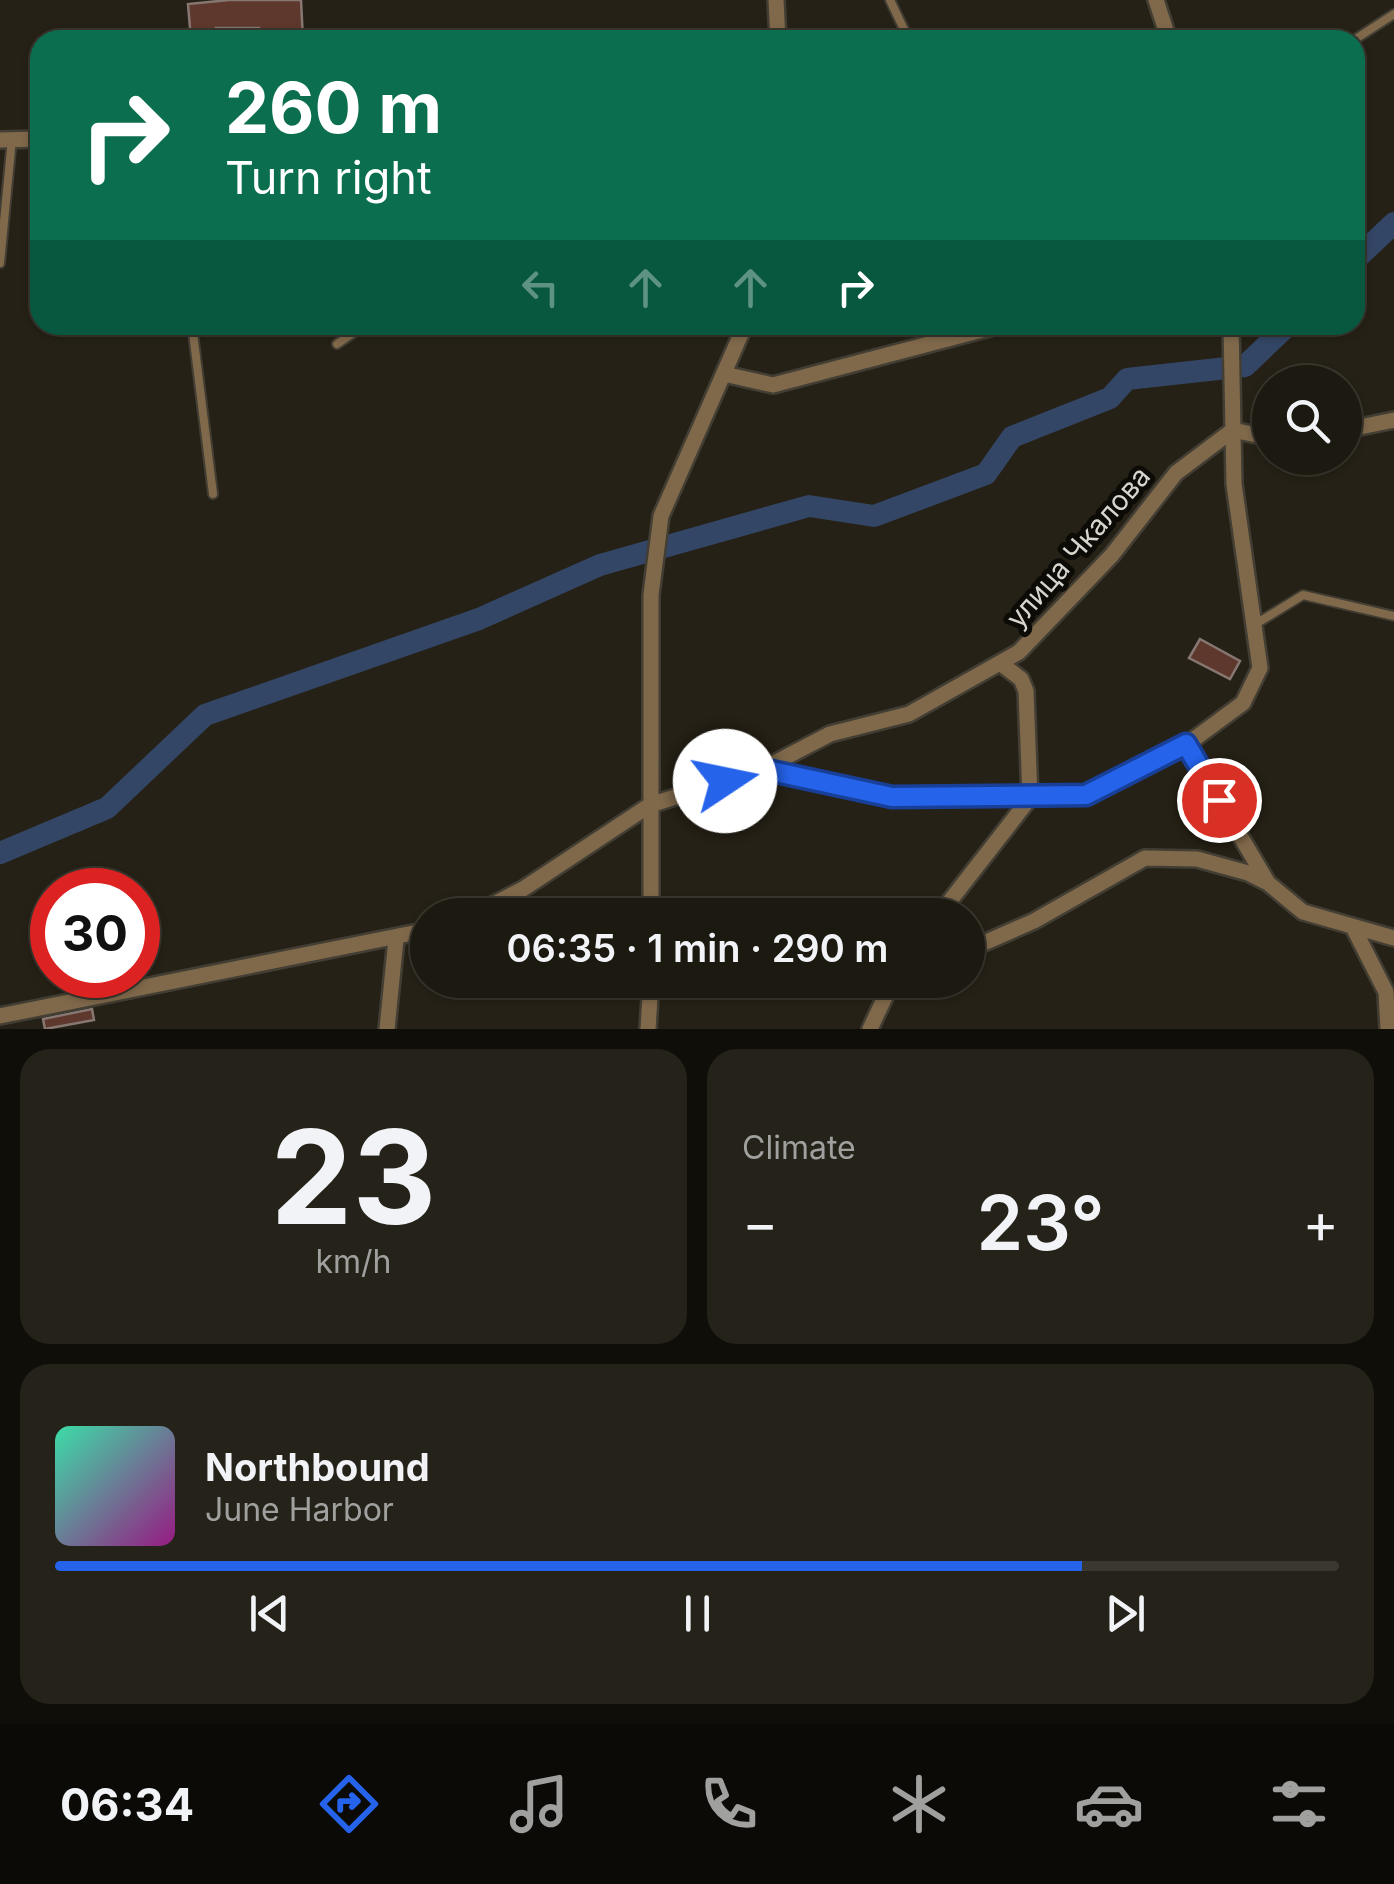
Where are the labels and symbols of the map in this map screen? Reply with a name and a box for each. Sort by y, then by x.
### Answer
street label: улица Чкалова [999,459,1157,635]
position arrow [673,729,777,833]
pin [1177,758,1262,843]
speed limit sign: 30 [30,868,160,998]

